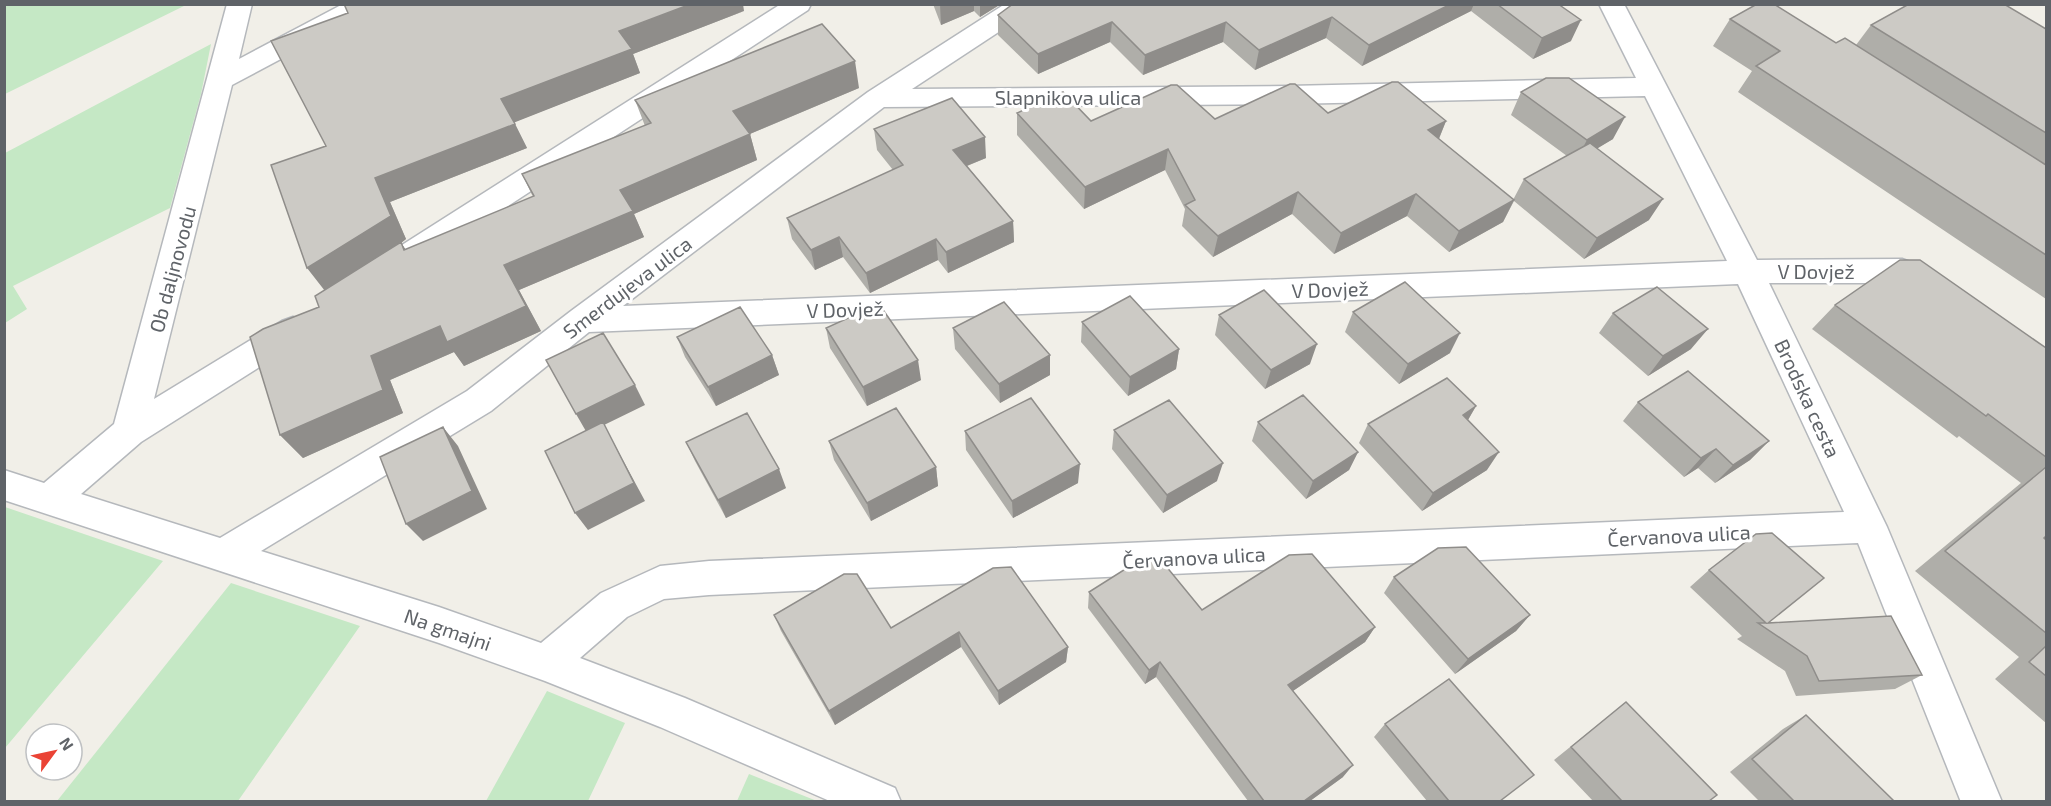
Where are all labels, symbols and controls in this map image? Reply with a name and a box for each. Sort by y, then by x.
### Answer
street label: Slapnikova ulica [995,85,1141,109]
street label: Ob daljnovodu [144,203,200,335]
street label: Smerdujeva ulica [558,231,696,343]
street label: V Dovjež [1777,259,1855,283]
street label: V Dovjež [1291,276,1369,302]
street label: V Dovjež [806,296,884,322]
street label: Brodska cesta [1770,335,1846,461]
street label: Červanova ulica [1607,519,1751,551]
street label: Červanova ulica [1122,541,1266,573]
street label: Na gmajni [401,603,495,655]
north arrow [24,722,84,782]
text: N [56,734,78,754]

